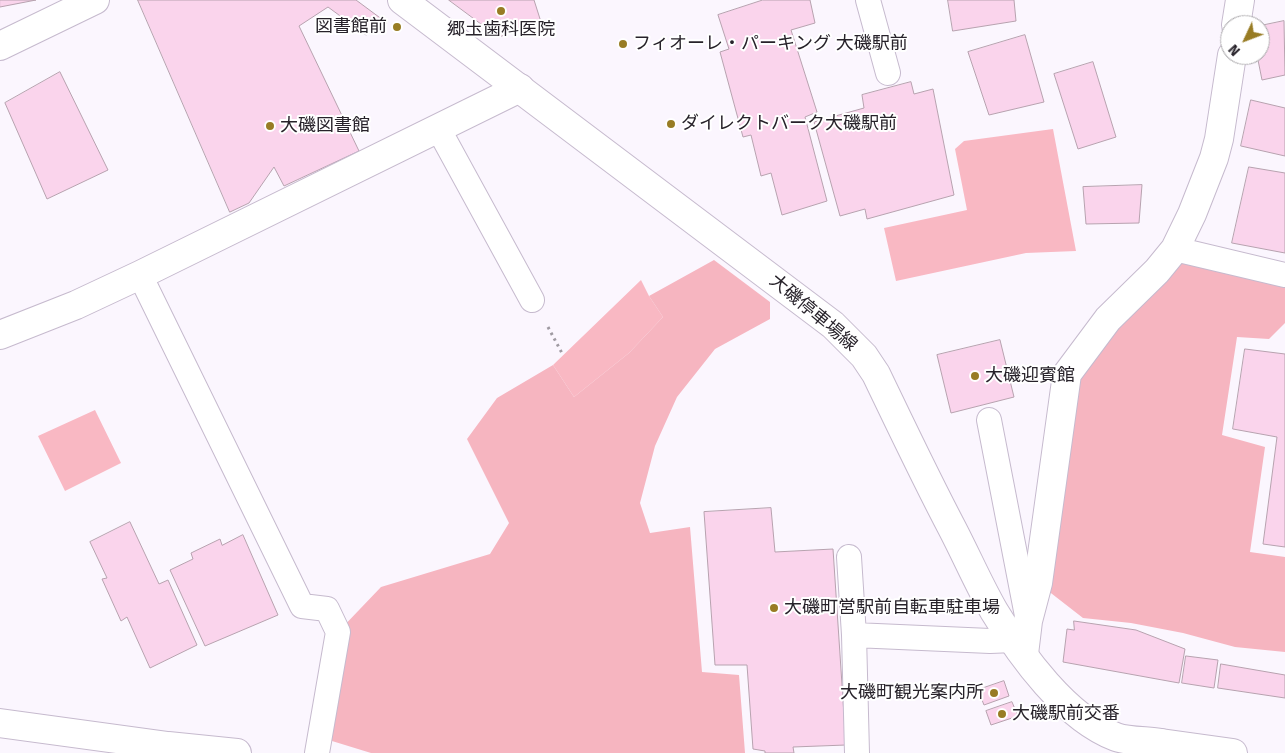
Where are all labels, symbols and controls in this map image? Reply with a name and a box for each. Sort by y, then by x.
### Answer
marker: 郷圡歯科医院 [495,5,507,17]
north arrow [1220,15,1270,65]
place label: 図書館前 [315,16,387,38]
place label: 郷圡歯科医院 [447,19,555,41]
marker: 図書館前 [391,21,403,33]
place label: フィオーレ・パーキング 大磯駅前 [633,33,908,55]
marker: フィオーレ・パーキング 大磯駅前 [617,38,629,50]
text: N [1225,41,1244,59]
place label: ダイレクトバーク大磯駅前 [681,113,897,135]
place label: 大磯図書館 [280,115,370,137]
marker: ダイレクトバーク大磯駅前 [665,118,677,130]
marker: 大磯図書館 [264,120,276,132]
street label: 大磯停車場線 [765,270,861,356]
place label: 大磯迎賓館 [985,365,1075,387]
marker: 大磯迎賓館 [969,370,981,382]
place label: 大磯町営駅前自転車駐車場 [784,597,1000,619]
marker: 大磯町営駅前自転車駐車場 [768,602,780,614]
place label: 大磯町観光案内所 [840,682,984,704]
marker: 大磯町観光案内所 [988,687,1000,699]
place label: 大磯駅前交番 [1012,703,1120,725]
marker: 大磯駅前交番 [996,708,1008,720]

